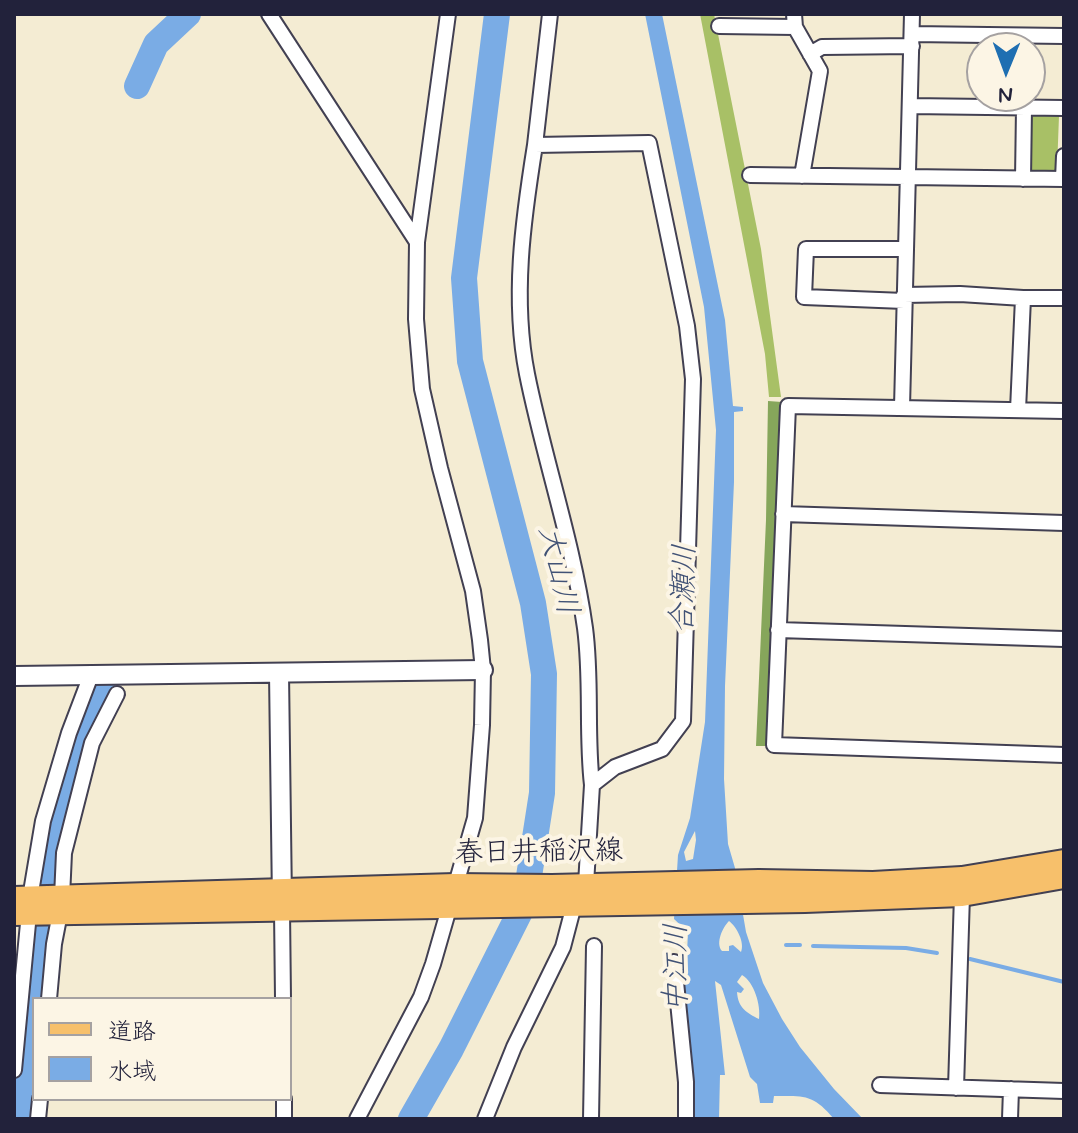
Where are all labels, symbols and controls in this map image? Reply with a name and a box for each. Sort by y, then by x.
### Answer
north arrow [966,32,1046,112]
text: N [998,80,1013,108]
water label: 大山川 [528,523,584,619]
water label: 合瀬川 [666,543,706,635]
street label: 春日井稲沢線 [455,836,623,872]
water label: 中江川 [661,923,697,1013]
legend [32,997,292,1101]
text: 道路 [108,1017,156,1048]
text: 水域 [108,1057,156,1088]

